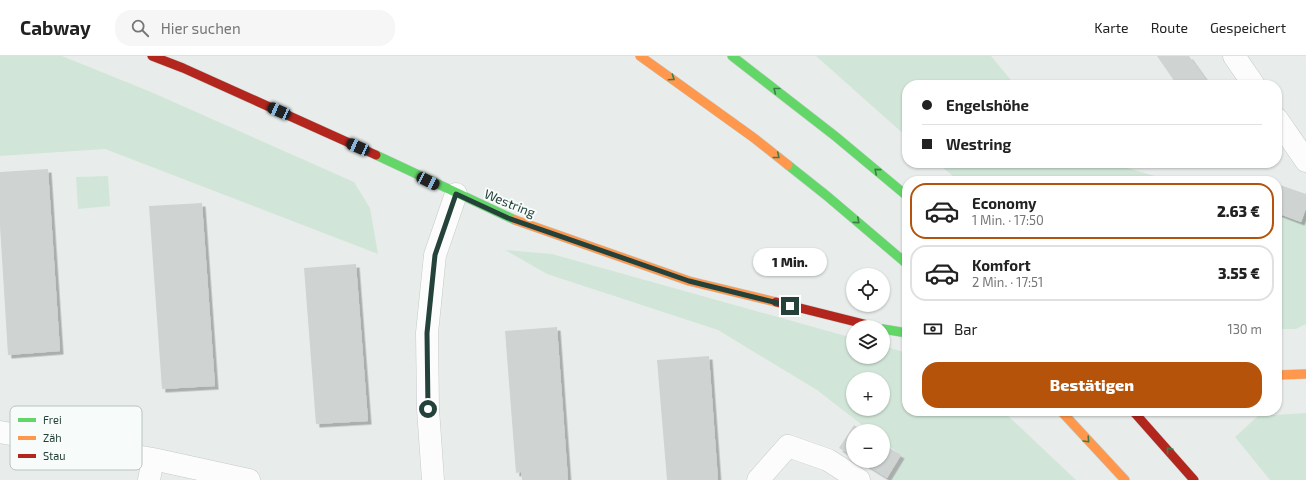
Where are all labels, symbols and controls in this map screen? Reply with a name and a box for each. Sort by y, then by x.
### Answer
search box [115,10,395,46]
text: Cabway [20,16,91,39]
icon: search [129,17,151,39]
text: Hier suchen [161,19,241,37]
text: Karte [1094,19,1129,36]
text: Route [1151,19,1188,36]
text: Gespeichert [1210,19,1286,36]
one-way arrow [668,73,675,80]
one-way arrow [773,87,780,94]
text: Engelshöhe [946,96,1029,114]
car [266,101,292,121]
text: Westring [946,135,1011,153]
car [345,137,371,157]
one-way arrow [772,151,779,158]
one-way arrow [874,169,882,176]
car [415,170,441,192]
street label: Westring [482,185,538,221]
icon: car [924,193,960,229]
text: Economy [972,194,1037,212]
text: 2.63 € [1217,202,1260,220]
text: 1 Min. · 17:50 [972,212,1044,228]
one-way arrow [852,216,860,224]
callout: 1 Min. [753,248,827,276]
text: 1 Min. [772,254,808,270]
icon: car [924,255,960,291]
text: Komfort [972,256,1031,274]
text: 3.55 € [1218,264,1260,282]
map controls [846,268,890,468]
button: locate [846,268,890,312]
text: 2 Min. · 17:51 [972,274,1043,290]
route end [781,297,799,315]
icon: cash [922,318,944,340]
button: layers [846,320,890,364]
text: Bar [954,320,978,338]
text: 130 m [1227,321,1262,337]
button: Bestätigen [922,362,1262,408]
button: + [846,372,890,416]
route start [419,400,437,418]
legend [10,406,142,470]
text: Frei [43,413,62,426]
button: − [846,424,890,468]
text: Zäh [43,431,62,444]
one-way arrow [1083,435,1090,443]
one-way arrow [1166,448,1173,455]
text: Stau [43,449,66,462]

